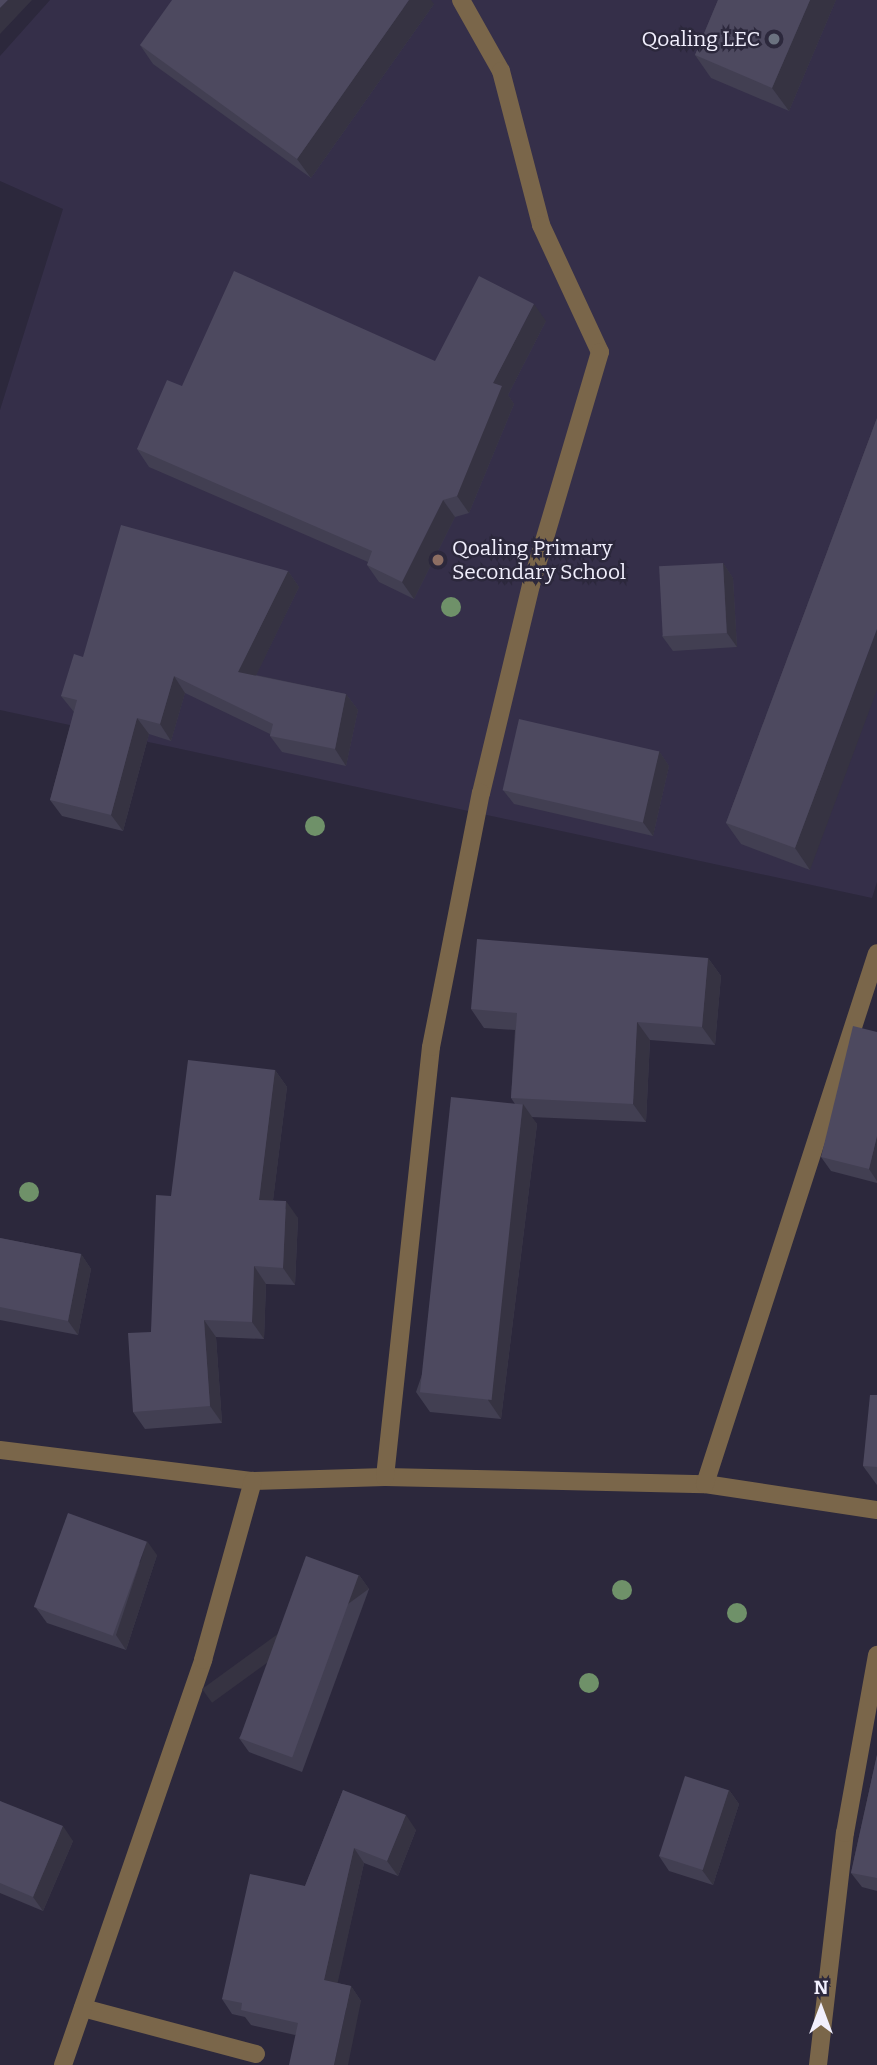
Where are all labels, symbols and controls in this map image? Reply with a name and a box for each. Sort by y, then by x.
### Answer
place label: Qoaling LEC [641,26,760,52]
marker: Qoaling LEC [766,31,782,47]
place label: Qoaling Primary Secondary School [452,535,626,585]
marker: Qoaling Primary Secondary School [430,552,446,568]
north arrow [786,1974,856,2044]
text: N [814,1976,828,1999]

